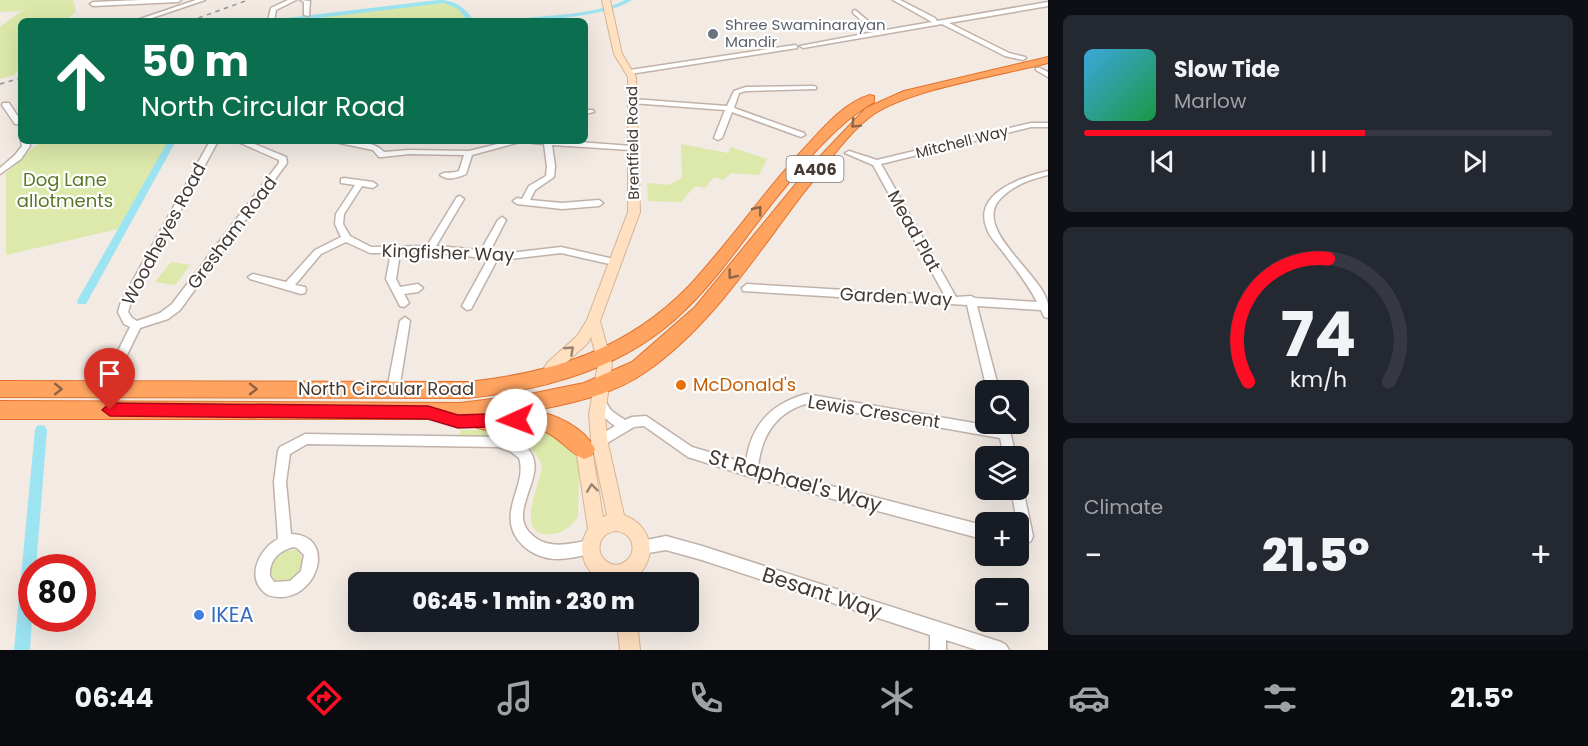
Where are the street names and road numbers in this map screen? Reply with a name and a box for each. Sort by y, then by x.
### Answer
street label: Brentfield Road [621,86,644,200]
street label: Mitchell Way [913,120,1011,163]
road number: A406 [786,156,844,182]
street label: Woodheyes Road [115,158,212,309]
street label: Gresham Road [181,171,282,294]
street label: Mead Plat [882,186,947,276]
street label: Kingfisher Way [381,238,515,267]
street label: Garden Way [839,281,953,312]
street label: North Circular Road [298,376,474,401]
street label: Lewis Crescent [806,389,942,434]
street label: St Raphael's Way [705,442,885,519]
street label: Besant Way [759,560,886,626]

